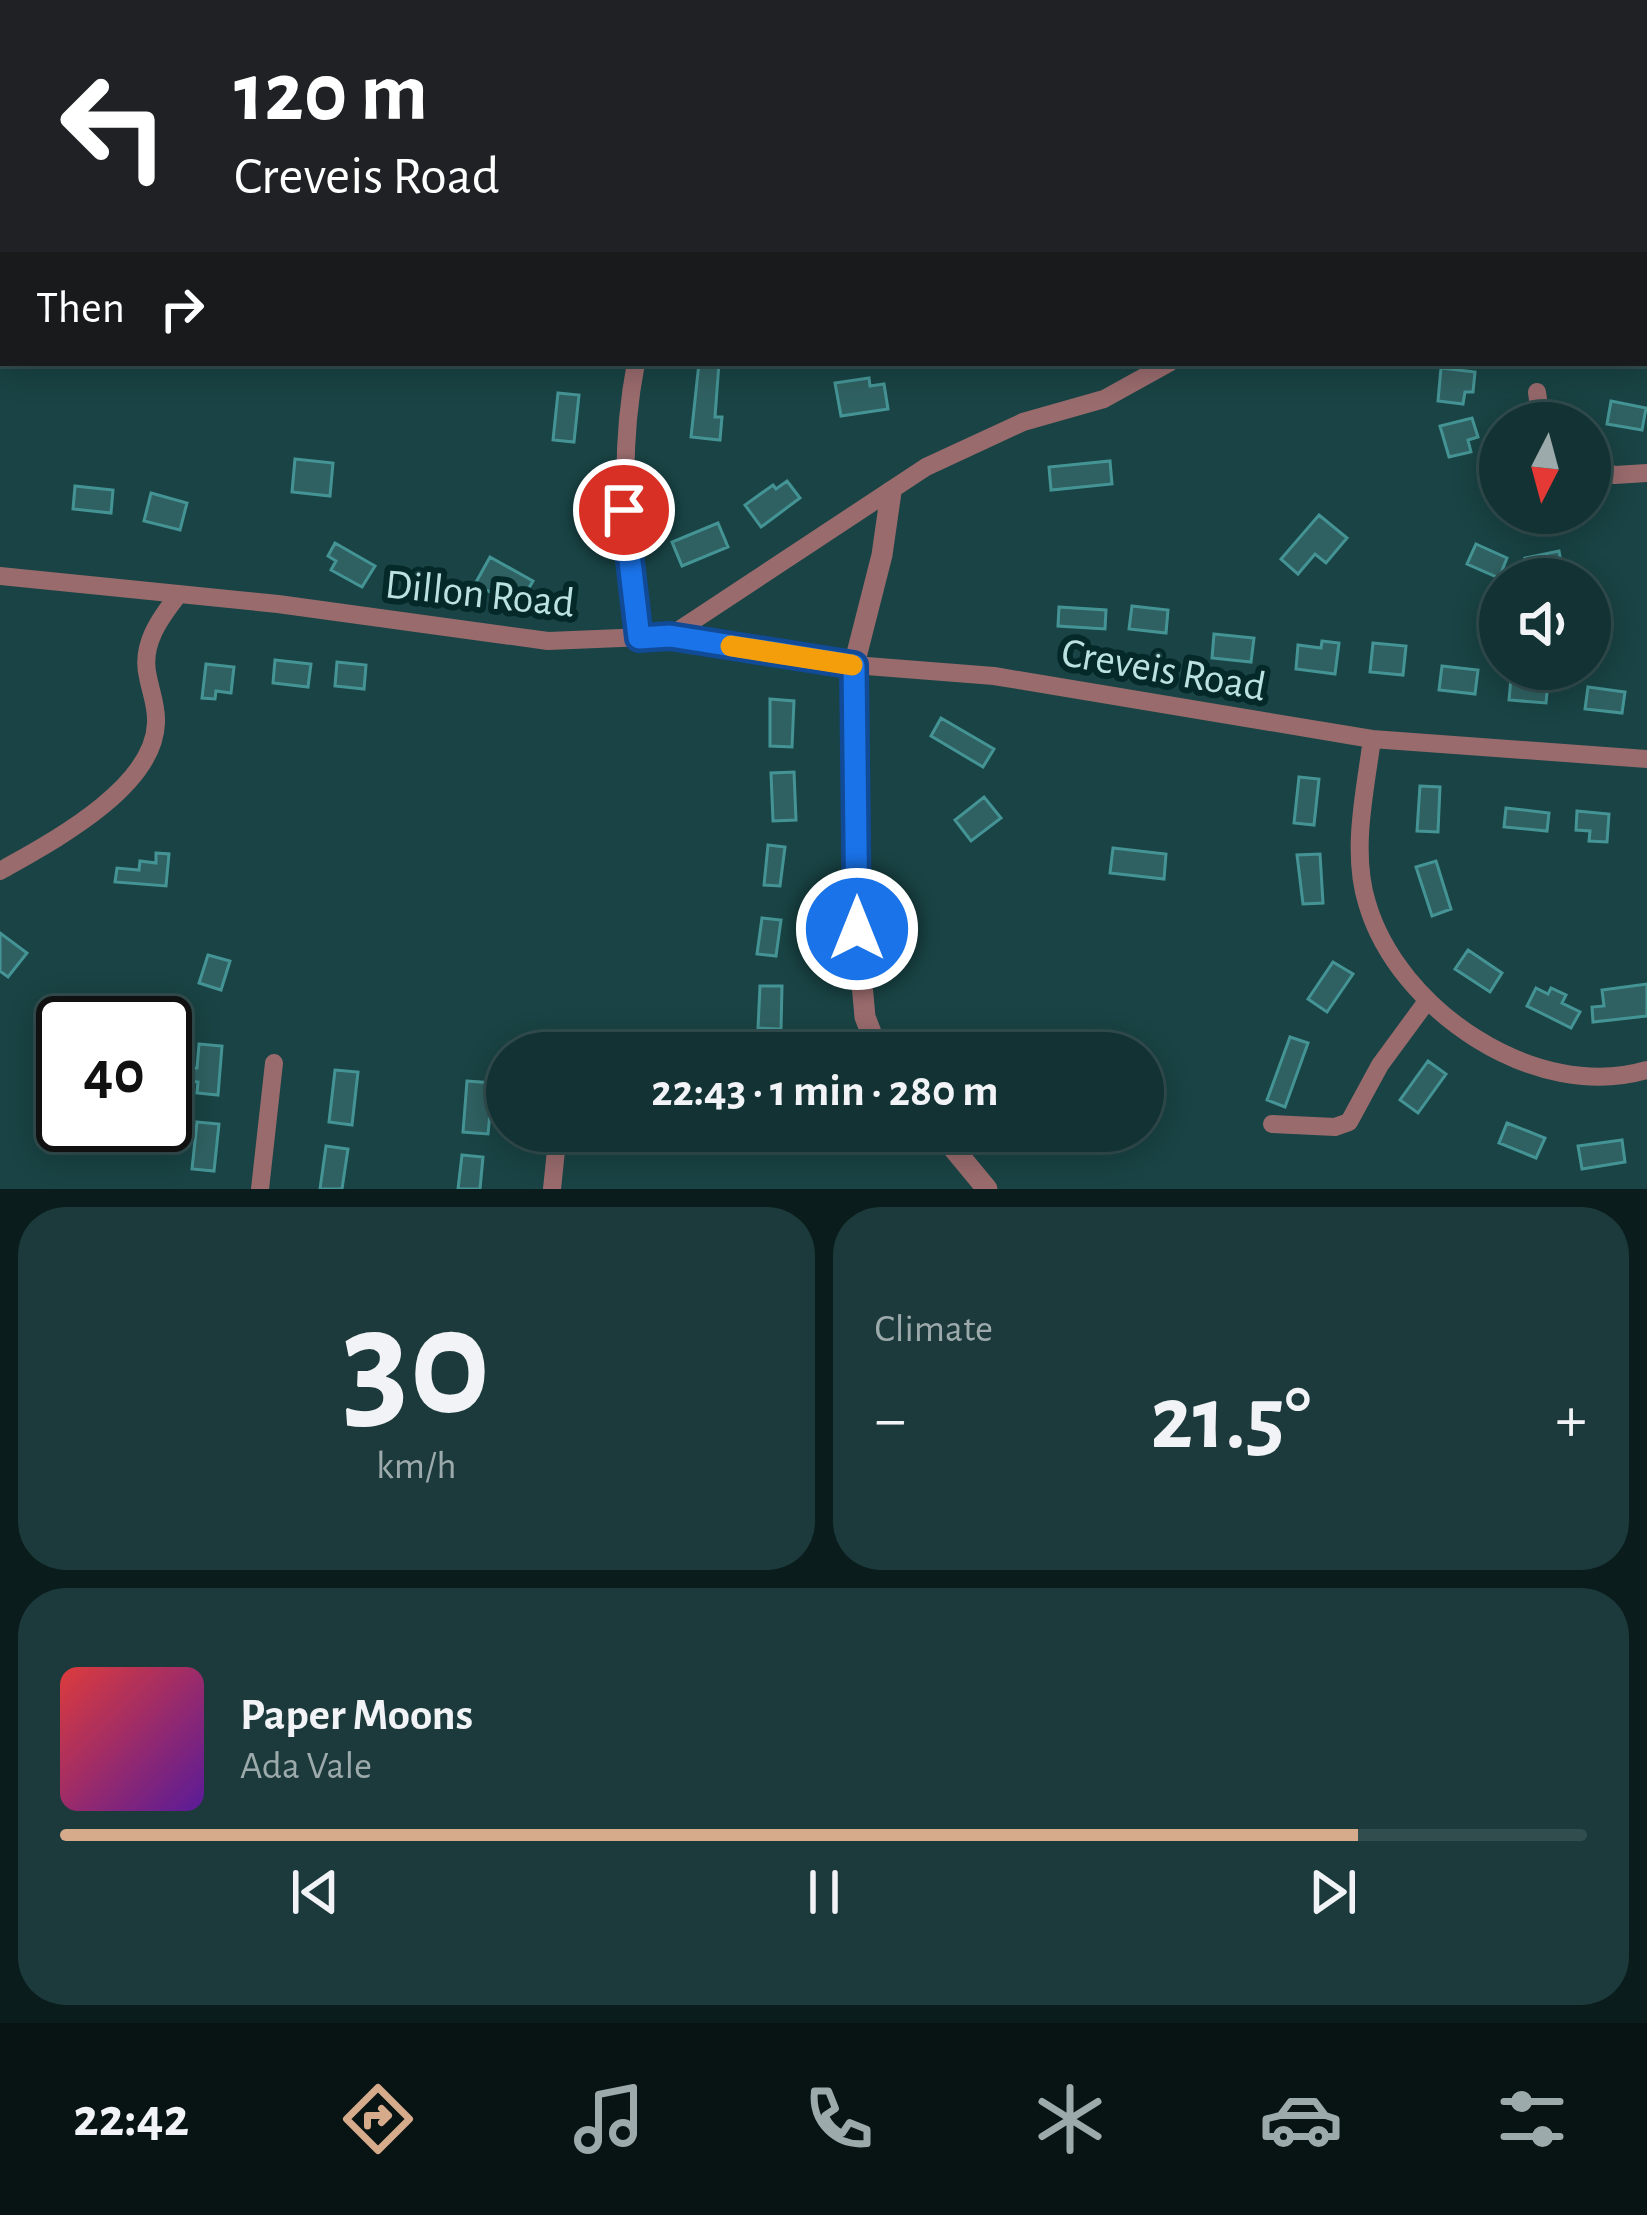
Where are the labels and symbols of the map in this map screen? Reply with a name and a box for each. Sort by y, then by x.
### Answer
north arrow [1479,402,1611,534]
pin [573,459,675,561]
street label: Dillon Road [383,563,577,625]
street label: Creveis Road [1058,631,1269,709]
position arrow [794,866,920,992]
speed limit sign: 40 [36,996,192,1152]

